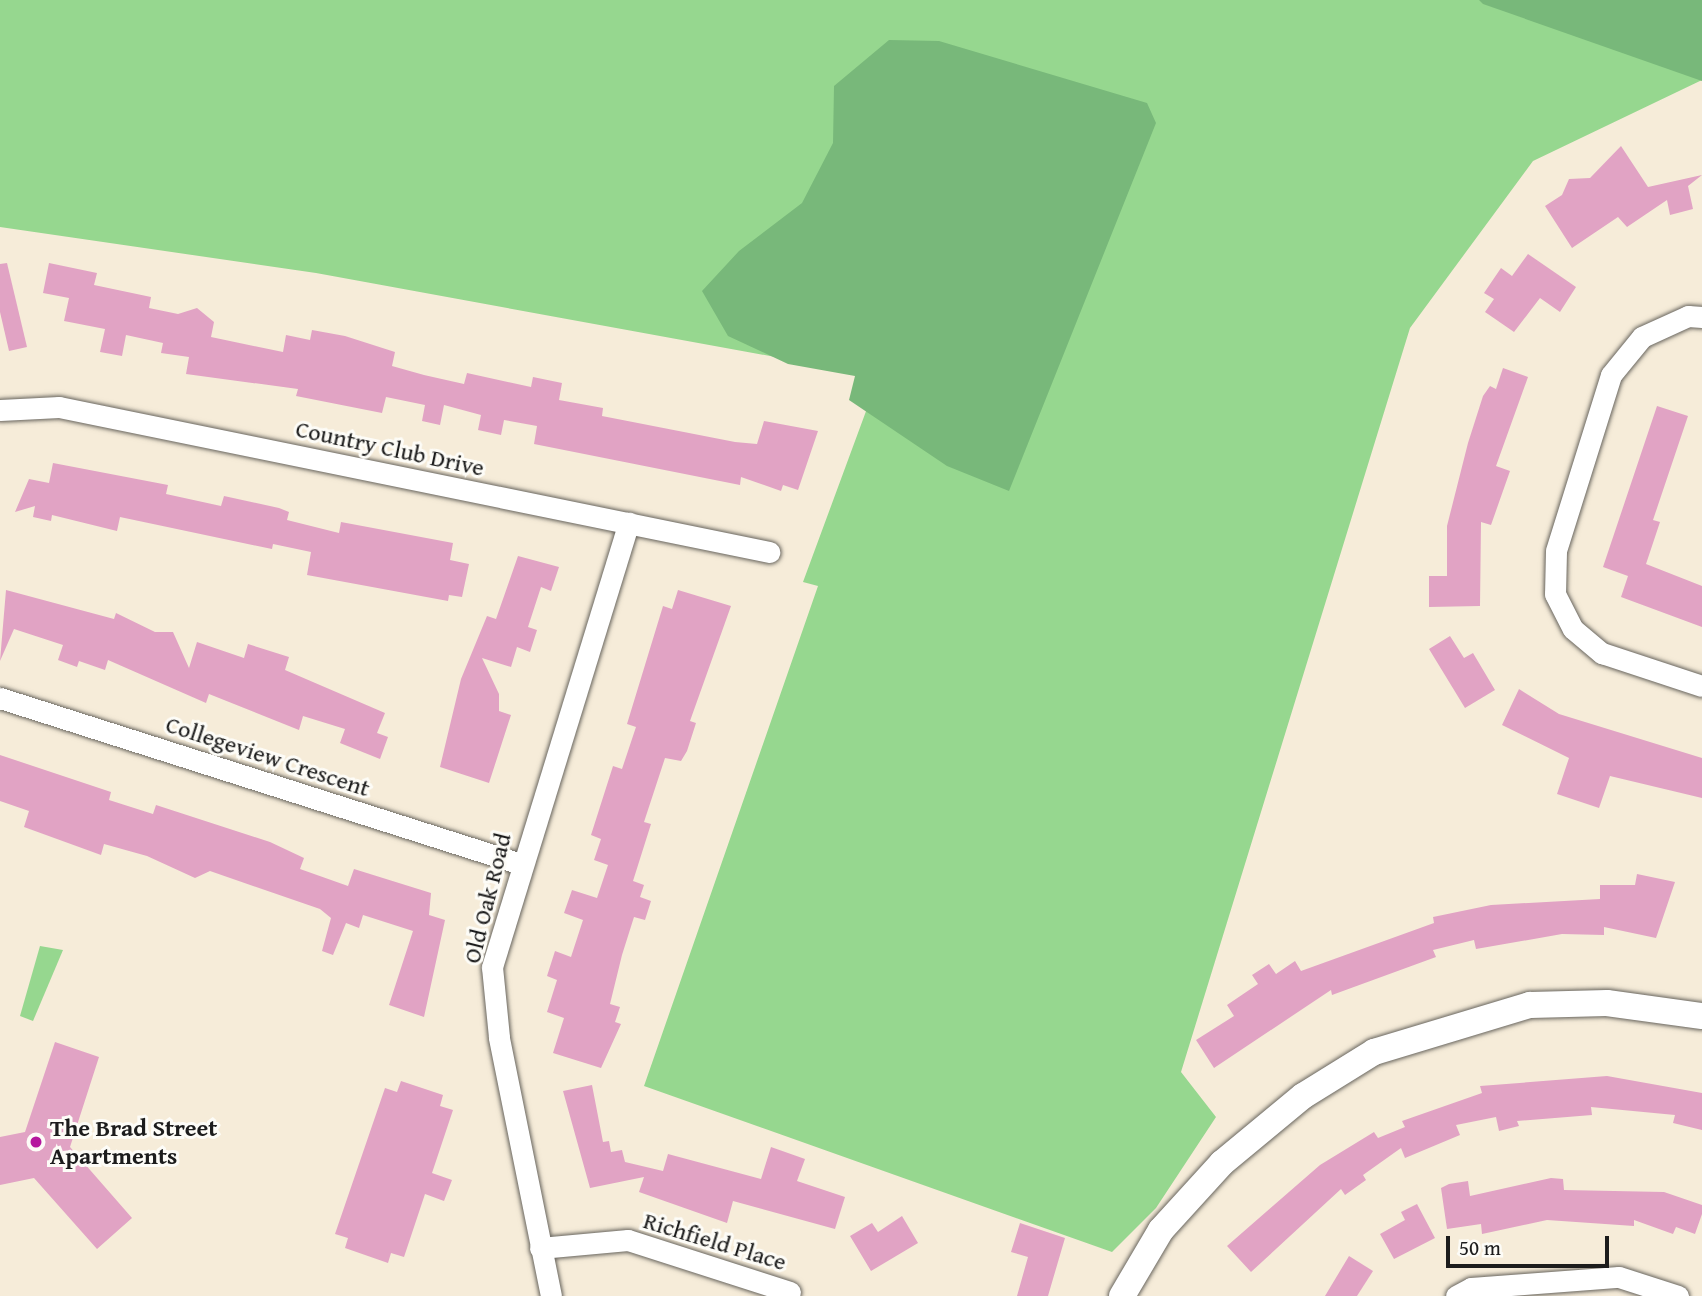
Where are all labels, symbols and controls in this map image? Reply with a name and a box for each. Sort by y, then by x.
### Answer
street label: Country Club Drive [293,414,487,482]
street label: Collegeview Crescent [162,709,374,803]
street label: Old Oak Road [457,830,517,966]
place label: The Brad Street Apartments [50,1114,217,1170]
marker: The Brad Street Apartments [28,1134,44,1150]
street label: Richfield Place [640,1206,790,1276]
scale bar [1450,1222,1613,1266]
text: 50 m [1459,1232,1501,1263]

